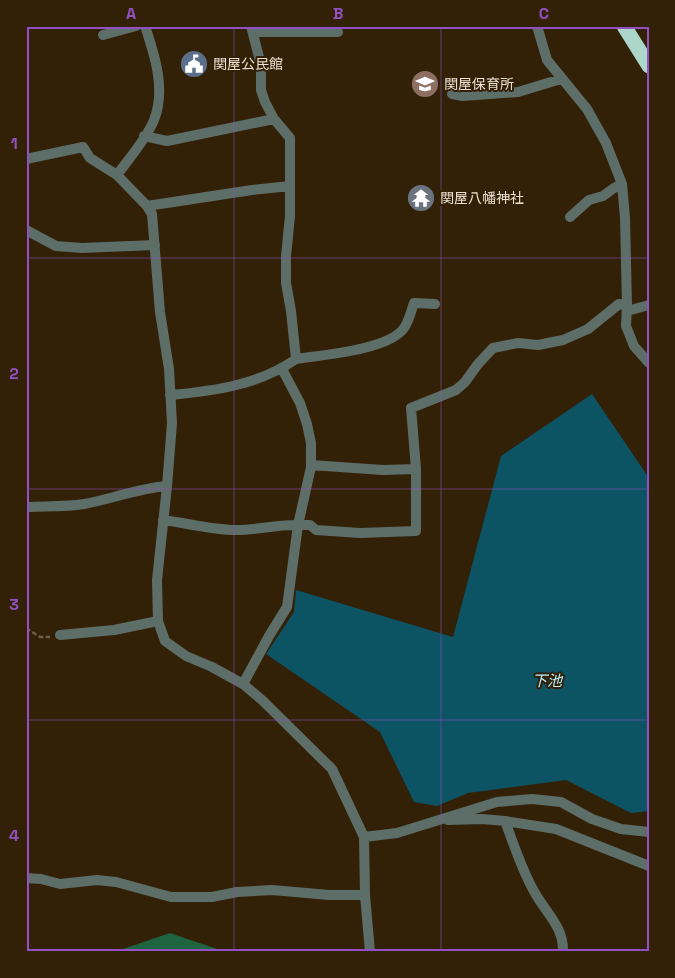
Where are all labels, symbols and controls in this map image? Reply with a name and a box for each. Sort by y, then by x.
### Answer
text: A [126,3,136,24]
text: B [333,3,343,24]
text: C [539,3,549,24]
public building icon: 関屋公民館 [179,49,209,79]
place label: 関屋公民館 [213,55,283,73]
school or university icon: 関屋保育所 [410,69,440,99]
place label: 関屋保育所 [444,75,514,93]
text: 1 [10,133,18,154]
temple icon: 関屋八幡神社 [406,183,436,213]
place label: 関屋八幡神社 [440,189,524,207]
text: 2 [9,363,19,384]
text: 3 [9,594,19,615]
water label: 下池 [532,671,564,690]
text: 4 [9,825,19,846]

